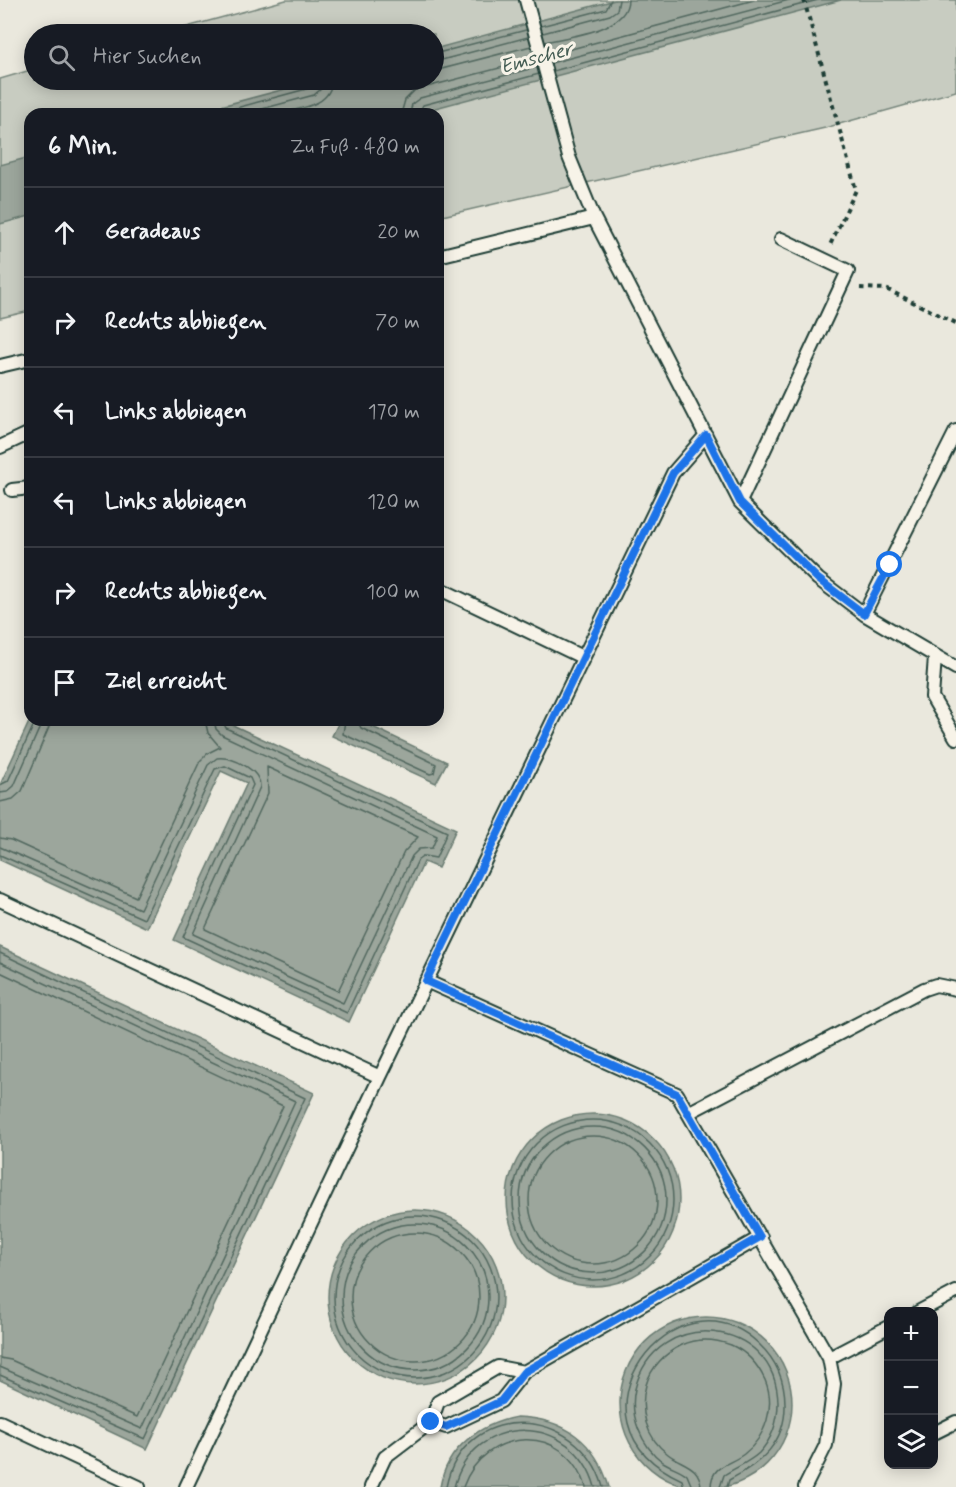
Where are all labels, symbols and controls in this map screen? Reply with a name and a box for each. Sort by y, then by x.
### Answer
search box [24,24,444,90]
water label: Emscher [497,35,578,81]
icon: search [45,41,78,74]
text: Hier suchen [93,43,202,71]
text: 6 Min. [48,130,117,164]
text: Zu Fuß · 480 m [290,134,420,161]
icon: ahead [48,216,81,249]
text: Geradeaus [105,218,200,246]
text: 20 m [377,219,420,246]
icon: right [48,306,81,339]
text: Rechts abbiegen [105,308,266,336]
text: 70 m [375,309,420,336]
icon: left [48,396,81,429]
text: Links abbiegen [105,398,247,426]
text: 170 m [368,399,420,426]
icon: left [48,486,81,519]
text: Links abbiegen [105,488,247,516]
text: 120 m [367,489,420,516]
route start [876,551,902,577]
icon: right [48,576,81,609]
text: Rechts abbiegen [105,578,266,606]
text: 100 m [366,579,420,606]
icon: arrive [48,666,81,699]
text: Ziel erreicht [105,668,227,696]
map controls [884,1307,938,1469]
button: + [884,1307,938,1361]
button: − [884,1361,938,1415]
route end [417,1408,443,1434]
button: layers [884,1415,938,1469]

